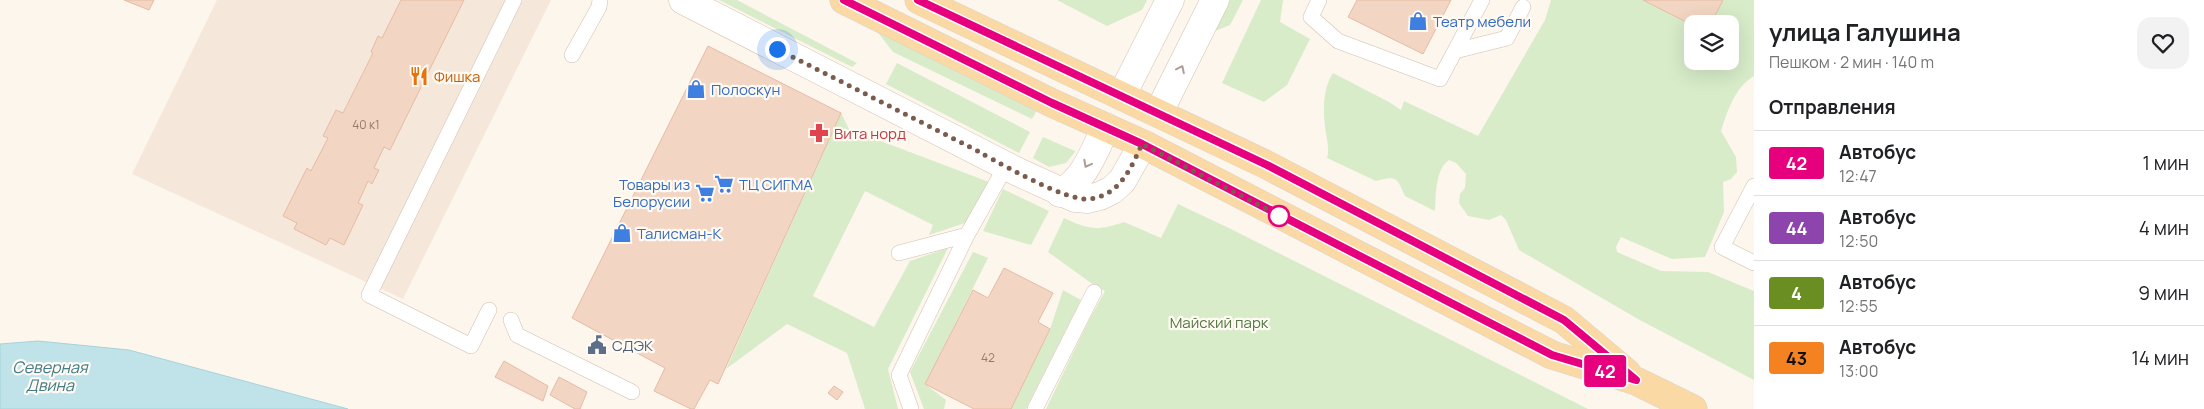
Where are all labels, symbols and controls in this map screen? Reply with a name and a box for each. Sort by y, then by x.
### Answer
shop icon: Театр мебели [1407,10,1429,32]
place label: Театр мебели [1433,11,1531,32]
map controls [1684,15,1739,70]
button: layers [1684,15,1739,70]
text: улица Галушина [1769,15,1961,48]
button: heart [2137,17,2189,69]
your location [765,37,790,62]
text: Пешком · 2 мин · 140 m [1769,51,1934,73]
restaurant icon: Фишка [408,65,430,87]
one-way arrow [1175,65,1185,74]
place label: Фишка [434,66,480,87]
shop icon: Полоскун [685,78,707,100]
place label: Полоскун [711,79,780,100]
text: Отправления [1769,94,1896,120]
house number: 40 к1 [352,116,380,133]
pharmacy icon: Вита норд [808,122,830,144]
place label: Вита норд [834,123,906,144]
text: Автобус [1839,139,1916,165]
text: 1 мин [2143,150,2189,176]
text: 42 [1786,151,1807,175]
one-way arrow [1084,158,1094,167]
text: 12:47 [1839,165,1877,187]
supermarket icon: ТЦ СИГМА [713,173,735,195]
place label: Товары из Белорусии [613,174,690,212]
place label: ТЦ СИГМА [739,174,813,195]
supermarket icon: Товары из Белорусии [694,182,716,204]
text: Автобус [1839,204,1916,230]
unlabelled marker [1268,205,1290,227]
text: 4 мин [2139,215,2189,241]
text: 44 [1786,216,1807,240]
shop icon: Талисман-К [611,222,633,244]
place label: Талисман-К [637,223,722,244]
text: 12:50 [1839,230,1878,252]
text: Автобус [1839,269,1916,295]
text: 9 мин [2138,280,2189,306]
text: 4 [1791,281,1802,305]
text: 12:55 [1839,295,1878,317]
park label: Майский парк [1170,312,1269,333]
public building icon: СДЭК [586,334,608,356]
text: Автобус [1839,334,1916,360]
place label: СДЭК [612,335,653,356]
text: 14 мин [2131,345,2189,371]
text: 43 [1786,346,1807,370]
house number: 42 [981,349,995,366]
line badge: 42 [1582,355,1628,387]
water label: Северная Двина [12,356,89,396]
text: 42 [1594,359,1616,383]
text: 13:00 [1839,360,1878,382]

